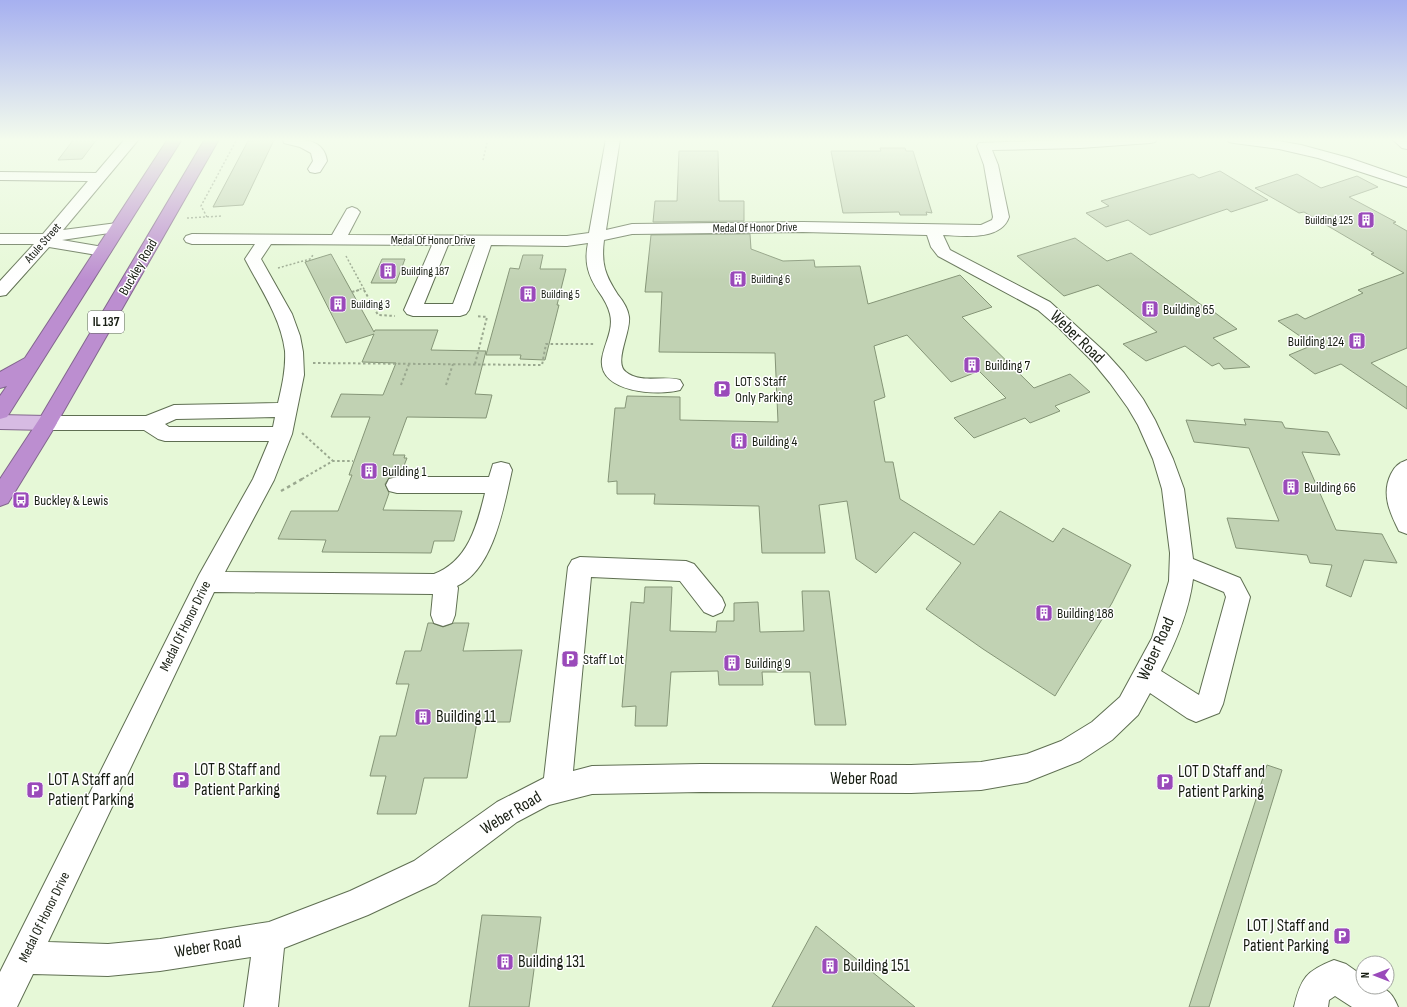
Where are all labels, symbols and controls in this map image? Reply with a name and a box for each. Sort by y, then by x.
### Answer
building icon: Building 125 [1356,210,1376,230]
place label: Building 125 [1305,213,1353,228]
street label: Atule Street [21,220,65,267]
street label: Medal Of Honor Drive [713,220,798,236]
street label: Medal Of Honor Drive [391,233,475,248]
street label: Buckley Road [115,236,161,298]
building icon: Building 187 [378,261,398,281]
place label: Building 187 [401,264,449,279]
building icon: Building 6 [728,269,748,289]
place label: Building 6 [751,272,790,287]
building icon: Building 5 [518,284,538,304]
place label: Building 5 [541,287,580,302]
building icon: Building 3 [328,294,348,314]
place label: Building 3 [351,297,390,312]
building icon: Building 65 [1140,299,1160,319]
place label: Building 65 [1163,301,1215,318]
street label: Weber Road [1046,306,1108,368]
road number: IL 137 [88,311,124,333]
building icon: Building 124 [1347,331,1367,351]
place label: Building 124 [1288,333,1344,350]
building icon: Building 7 [962,355,982,375]
place label: Building 7 [985,357,1031,374]
place label: LOT S Staff Only Parking [735,373,793,406]
parking icon: LOT S Staff Only Parking [712,379,732,399]
building icon: Building 4 [729,431,749,451]
place label: Building 4 [752,433,798,450]
building icon: Building 1 [359,461,379,481]
place label: Building 1 [382,463,427,480]
building icon: Building 66 [1281,477,1301,497]
place label: Building 66 [1304,479,1356,496]
bus stop icon: Buckley & Lewis [11,490,31,510]
place label: Buckley & Lewis [34,492,108,509]
street label: Medal Of Honor Drive [156,578,214,674]
building icon: Building 188 [1034,603,1054,623]
place label: Building 188 [1057,605,1114,622]
street label: Weber Road [1133,614,1179,684]
parking icon: Staff Lot [560,649,580,669]
place label: Staff Lot [583,651,624,668]
building icon: Building 9 [722,653,742,673]
place label: Building 9 [745,655,791,672]
building icon: Building 11 [413,707,433,727]
place label: Building 11 [436,707,496,727]
place label: LOT B Staff and Patient Parking [194,760,280,800]
place label: LOT D Staff and Patient Parking [1178,762,1265,802]
street label: Weber Road [830,769,898,789]
place label: LOT A Staff and Patient Parking [48,770,134,810]
parking icon: LOT B Staff and Patient Parking [171,770,191,790]
parking icon: LOT D Staff and Patient Parking [1155,772,1175,792]
parking icon: LOT A Staff and Patient Parking [25,780,45,800]
street label: Weber Road [477,787,545,839]
street label: Medal Of Honor Drive [15,869,73,965]
place label: LOT J Staff and Patient Parking [1243,916,1329,956]
parking icon: LOT J Staff and Patient Parking [1332,926,1352,946]
street label: Weber Road [173,932,243,962]
building icon: Building 131 [495,952,515,972]
place label: Building 131 [518,952,585,972]
north arrow [1355,955,1395,995]
building icon: Building 151 [820,956,840,976]
place label: Building 151 [843,956,910,976]
text: N [1359,972,1372,978]

